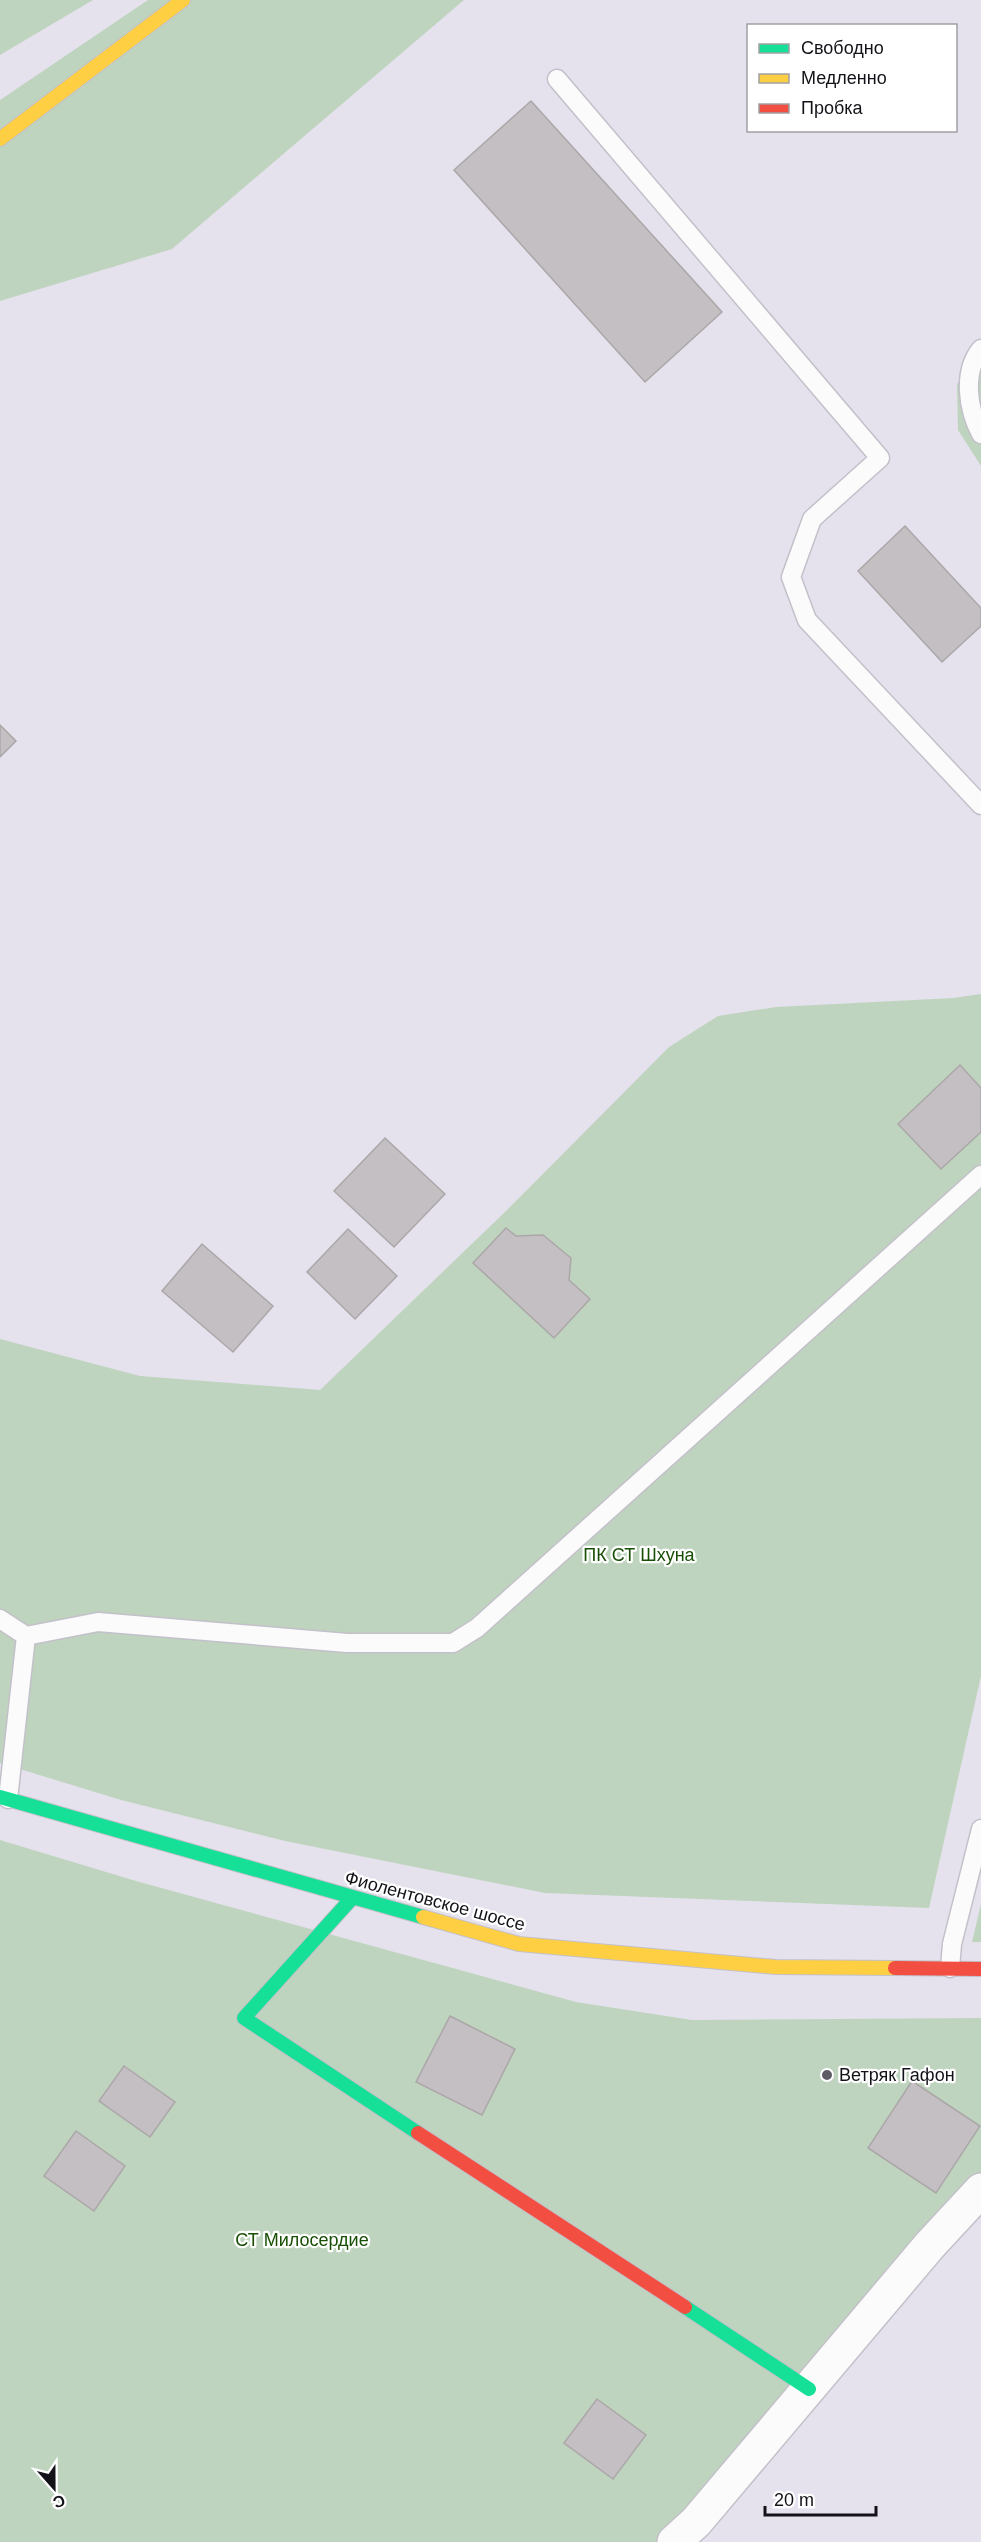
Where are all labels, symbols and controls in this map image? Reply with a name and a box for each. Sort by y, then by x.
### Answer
legend [747,24,957,132]
text: Свободно [801,38,884,58]
text: Медленно [801,68,887,88]
text: Пробка [801,98,864,118]
park label: ПК СТ Шхуна [583,1545,696,1565]
street label: Фиолентовское шоссе [343,1867,527,1935]
place label: Ветряк Гафон [839,2065,955,2085]
marker: Ветряк Гафон [820,2068,834,2082]
park label: СТ Милосердие [235,2230,369,2250]
north arrow [24,2458,84,2518]
scale bar [765,2479,876,2517]
text: 20 m [774,2490,814,2510]
text: С [50,2492,68,2512]

